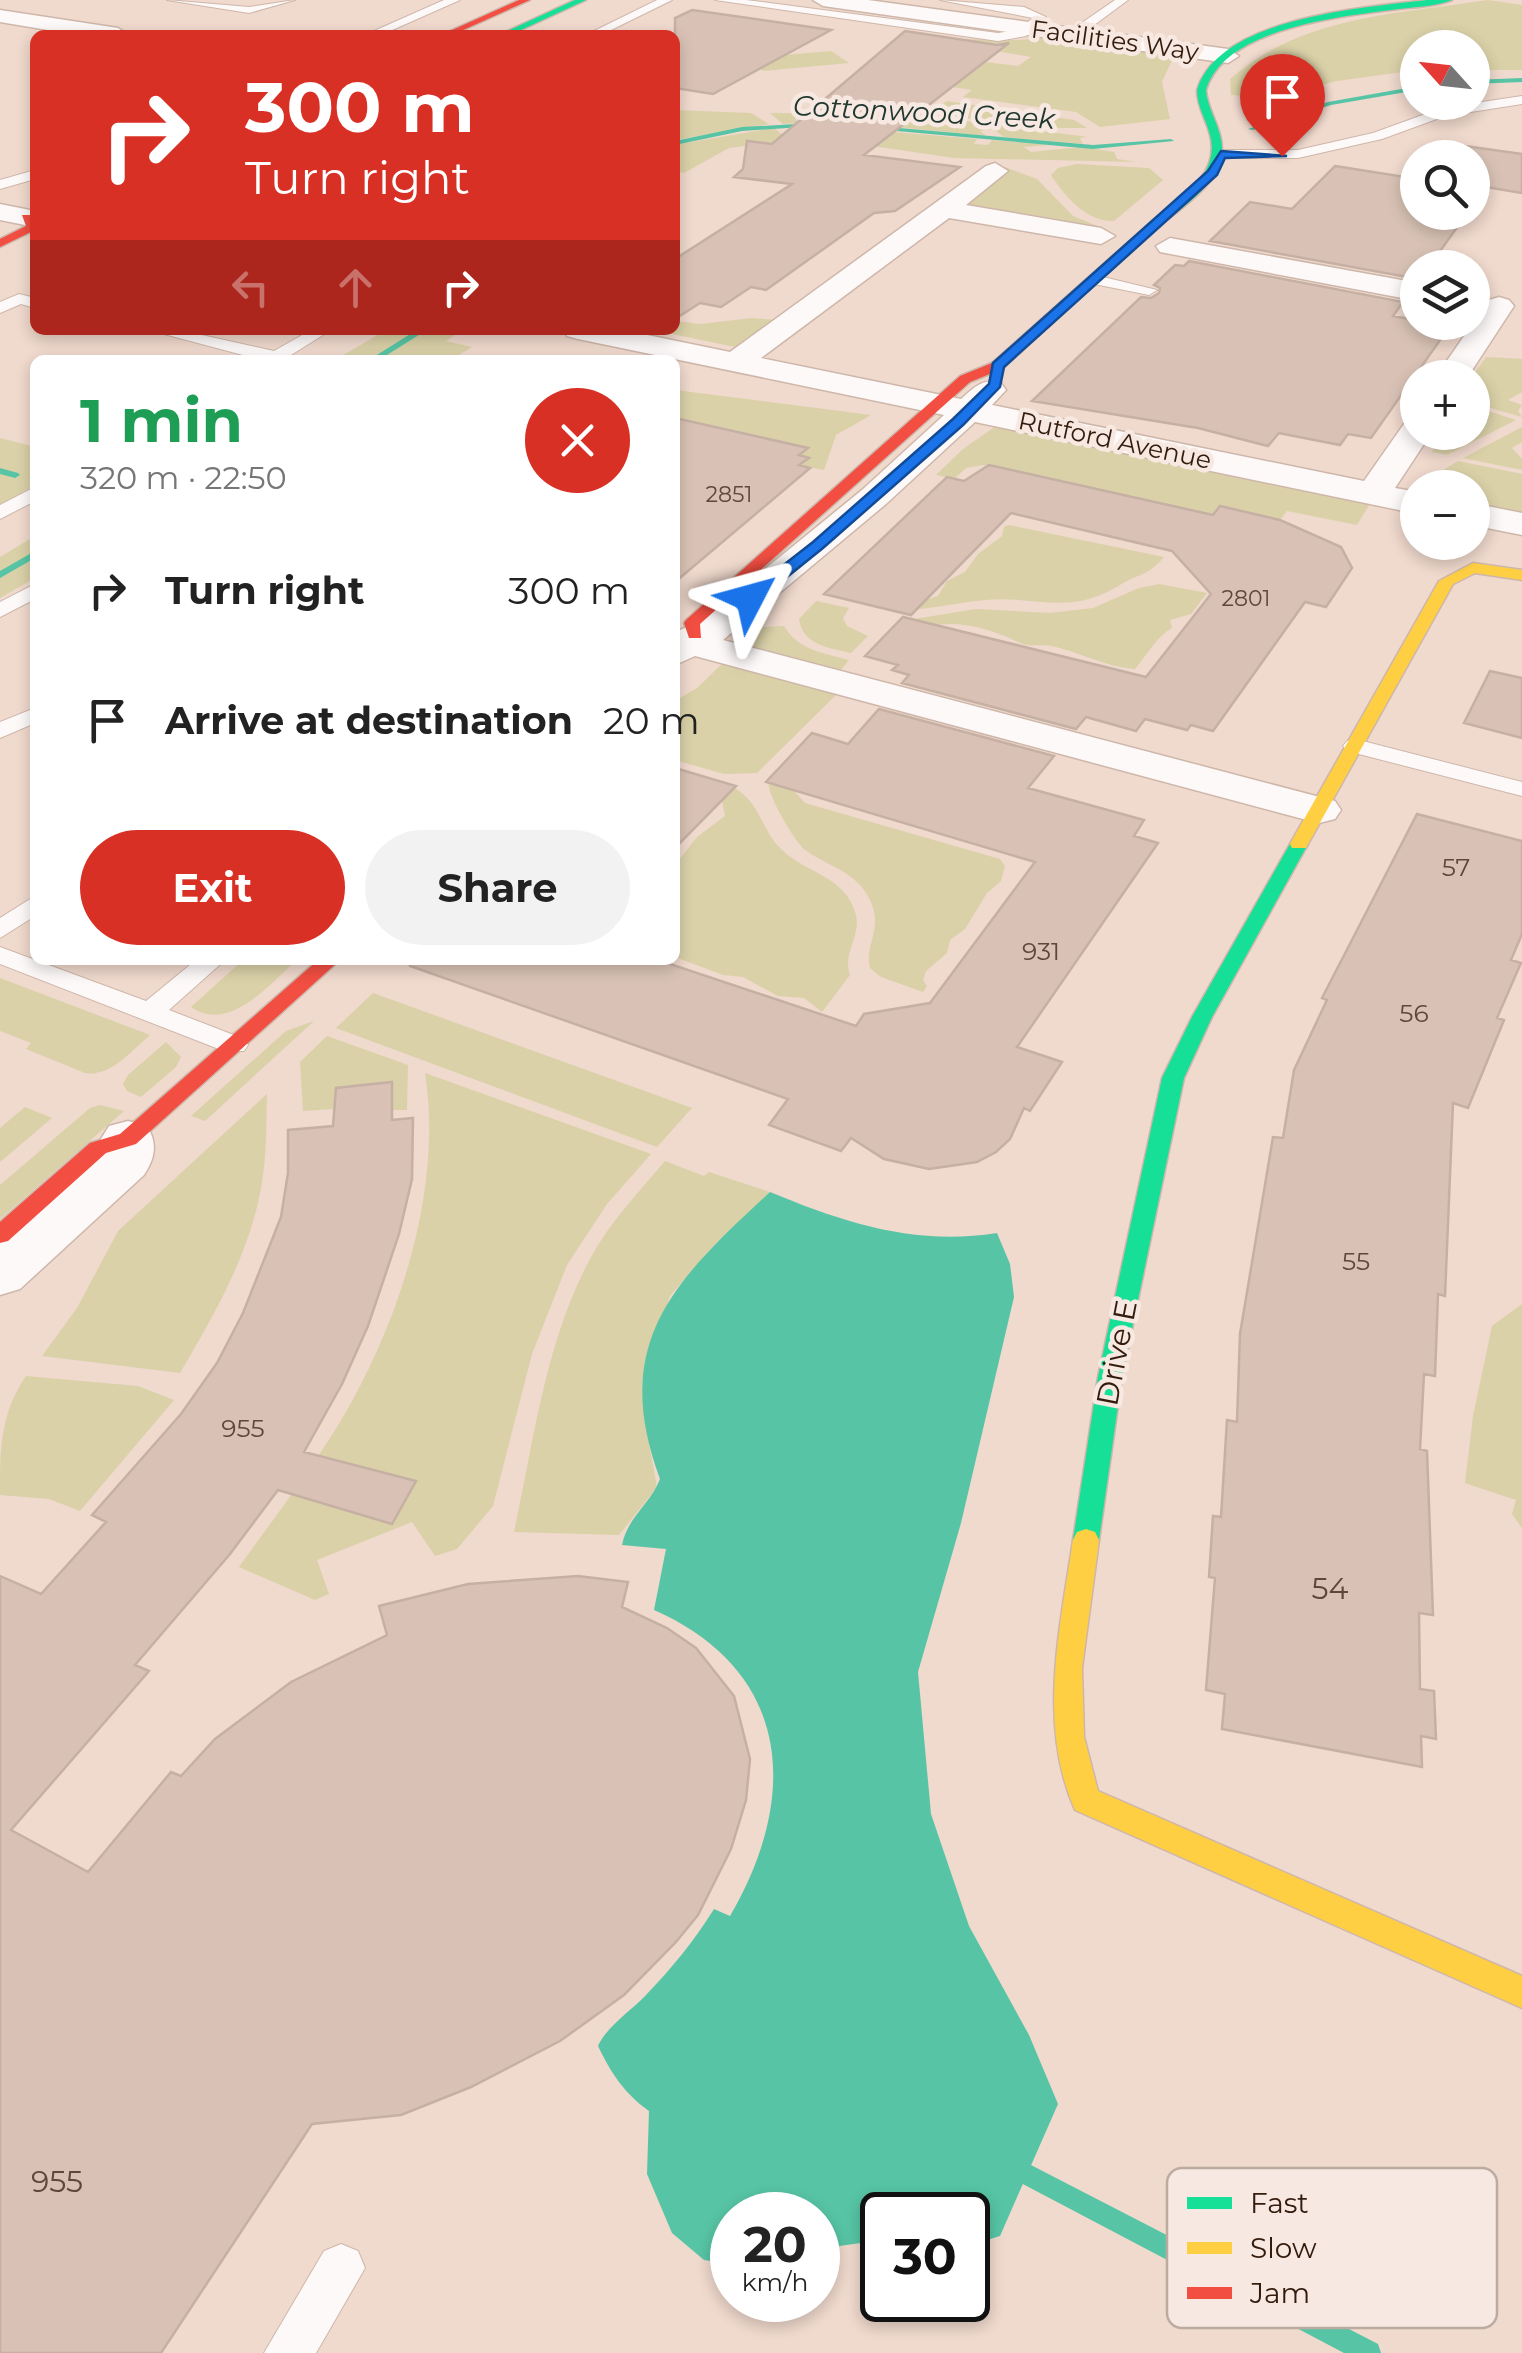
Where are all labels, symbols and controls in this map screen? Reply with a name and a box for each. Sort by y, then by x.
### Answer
street label: Facilities Way [1029,13,1201,67]
north arrow [1400,30,1490,120]
map controls [1400,30,1490,560]
pin [1240,54,1325,157]
text: 300 m [245,64,475,150]
icon: arrive [1255,69,1310,124]
icon: right [80,70,210,200]
water label: Cottonwood Creek [792,88,1057,136]
button: search [1400,140,1490,230]
text: Turn right [245,150,470,205]
button: layers [1400,250,1490,340]
icon: left [223,260,278,315]
icon: ahead [328,260,383,315]
icon: right [433,260,488,315]
button: + [1400,360,1490,450]
text: 1 min [80,384,243,457]
button: close [525,388,630,493]
street label: Rutford Avenue [1016,405,1214,475]
text: 320 m · 22:50 [80,458,287,497]
button: − [1400,470,1490,560]
house number: 2851 [706,481,752,508]
position arrow [698,546,802,650]
icon: right [80,563,135,618]
text: Turn right [165,567,364,614]
text: 300 m [508,567,630,614]
house number: 2801 [1221,585,1271,612]
icon: arrive [80,693,135,748]
text: Arrive at destination [165,697,573,744]
text: 20 m [603,697,700,744]
button: Exit [80,830,345,945]
button: Share [365,830,630,945]
house number: 57 [1442,852,1470,882]
house number: 931 [1022,936,1060,966]
house number: 56 [1399,998,1429,1028]
house number: 55 [1342,1246,1370,1276]
street label: Drive E [1088,1297,1145,1409]
house number: 955 [221,1413,265,1443]
house number: 54 [1312,1570,1349,1607]
house number: 955 [31,2163,83,2200]
legend [1167,2168,1497,2328]
text: Fast [1250,2186,1309,2220]
speed limit sign: 30 [860,2192,990,2322]
text: 20 [743,2214,807,2275]
text: Slow [1250,2231,1317,2265]
text: km/h [742,2267,808,2297]
text: Jam [1249,2276,1310,2310]

